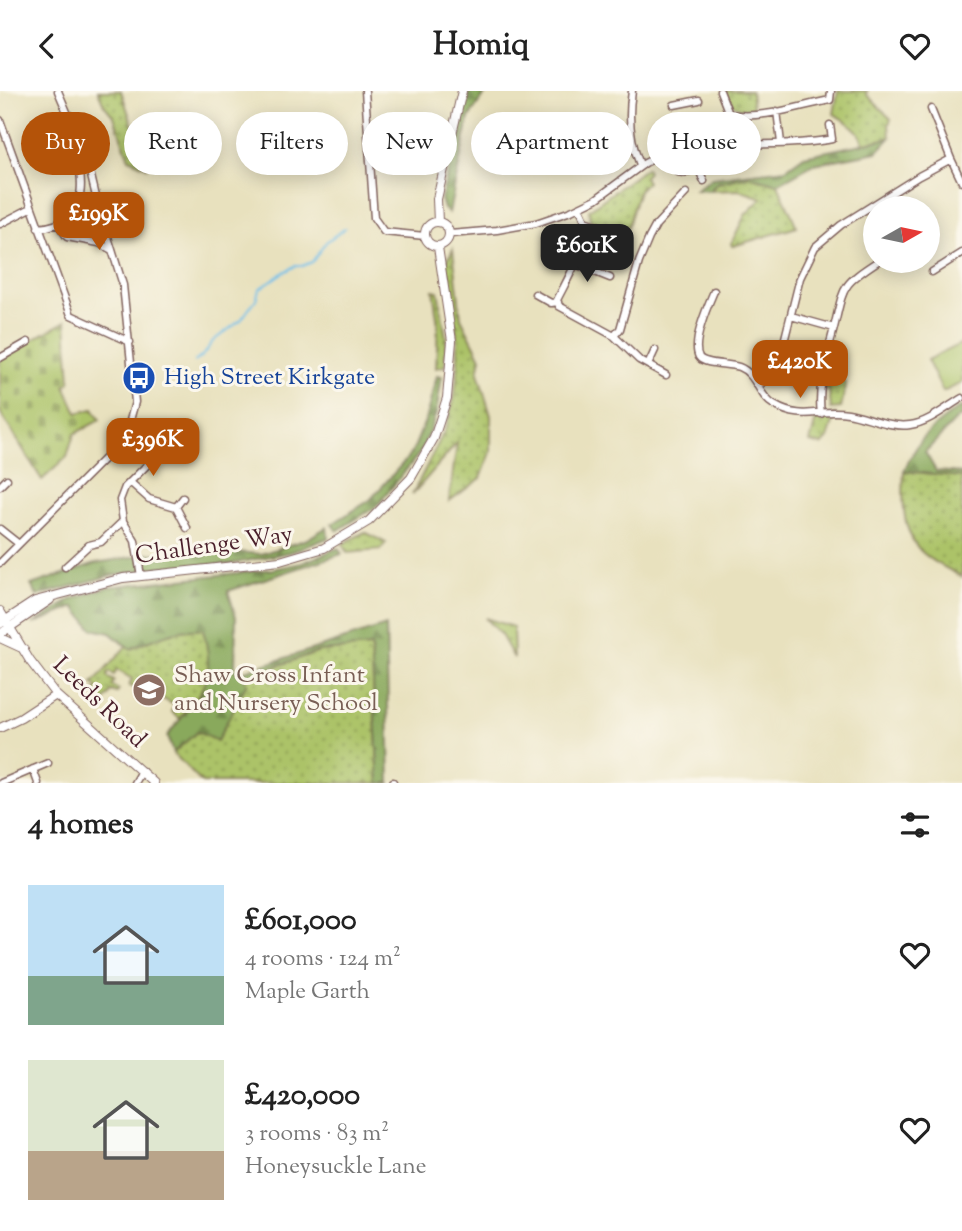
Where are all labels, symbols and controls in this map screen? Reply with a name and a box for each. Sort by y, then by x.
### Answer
text: Homiq [433,23,529,69]
icon: back [28,27,66,65]
icon: heart [896,27,934,65]
chip: Buy [21,112,110,175]
chip: Rent [124,112,222,175]
chip: Filters [236,112,348,175]
chip: New [362,112,457,175]
chip: Apartment [471,112,633,175]
chip: House [647,112,761,175]
pin: £199K [50,193,148,252]
north arrow [863,196,940,273]
map controls [863,196,940,273]
text: £199K [69,198,129,231]
pin: £601K [538,225,636,284]
text: £601K [557,230,617,263]
pin: £420K [751,341,849,400]
text: £420K [768,346,832,379]
bus stop icon: High Street Kirkgate [120,359,158,397]
place label: High Street Kirkgate [164,361,375,395]
pin: £396K [104,419,202,478]
text: £396K [122,424,184,457]
street label: Challenge Way [133,518,295,574]
street label: Leeds Road [44,649,154,757]
place label: Shaw Cross Infant and Nursery School [174,659,378,721]
school or university icon: Shaw Cross Infant and Nursery School [130,671,168,709]
text: 4 homes [28,804,134,847]
icon: filters [896,806,934,844]
text: £601,000 [245,900,357,943]
icon: home [84,913,168,997]
icon: heart [896,936,934,974]
text: 4 rooms · 124 m² [245,943,401,976]
text: Maple Garth [245,976,370,1009]
text: £420,000 [245,1075,360,1118]
icon: home [84,1088,168,1172]
icon: heart [896,1111,934,1149]
text: 3 rooms · 83 m² [245,1118,389,1151]
text: Honeysuckle Lane [245,1151,426,1184]

